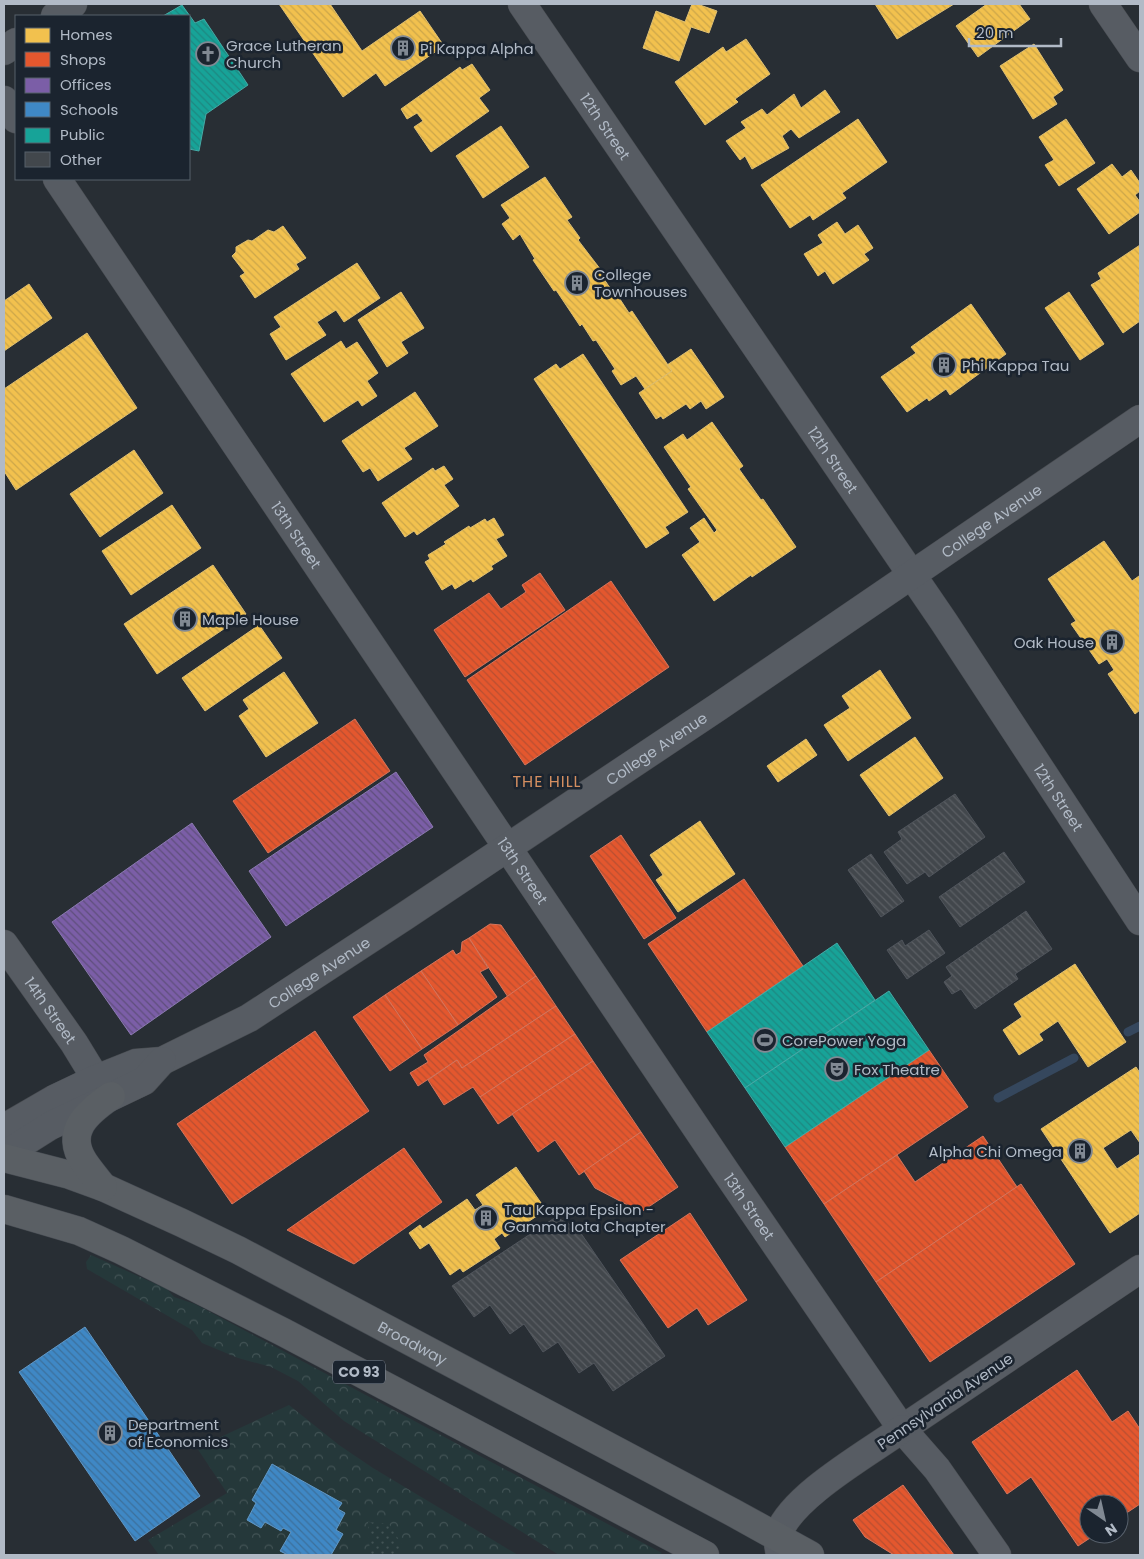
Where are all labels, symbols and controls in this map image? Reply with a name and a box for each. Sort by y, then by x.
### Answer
legend [15,15,190,180]
scale bar [969,15,1062,47]
text: 20 m [976,22,1014,43]
text: Homes [60,24,113,45]
place label: Grace Lutheran Church [226,35,342,73]
building icon: Pi Kappa Alpha [390,35,416,61]
place label: Pi Kappa Alpha [420,38,534,59]
church icon: Grace Lutheran Church [195,41,221,67]
text: Shops [60,49,106,70]
text: Offices [60,74,112,95]
street label: 12th Street [575,89,636,164]
text: Schools [60,99,118,120]
text: Public [60,124,105,145]
text: Other [60,149,102,170]
place label: College Townhouses [594,264,688,302]
building icon: College Townhouses [564,270,590,296]
building icon: Phi Kappa Tau [931,352,957,378]
place label: Phi Kappa Tau [962,355,1069,376]
street label: 12th Street [803,422,864,497]
street label: College Avenue [937,479,1046,562]
street label: 13th Street [267,497,327,572]
building icon: Maple House [172,606,198,632]
place label: Maple House [202,609,299,630]
building icon: Oak House [1099,629,1125,655]
place label: Oak House [1014,632,1094,653]
street label: College Avenue [601,707,711,790]
street label: 12th Street [1029,760,1089,835]
district label: THE HILL [512,770,582,793]
street label: 13th Street [493,833,553,908]
street label: College Avenue [264,931,374,1013]
street label: 14th Street [20,973,82,1048]
sports icon: CorePower Yoga [752,1027,778,1053]
place label: CorePower Yoga [782,1030,906,1051]
theatre icon: Fox Theatre [824,1056,850,1082]
place label: Fox Theatre [854,1059,940,1080]
building icon: Alpha Chi Omega [1067,1138,1093,1164]
place label: Alpha Chi Omega [929,1141,1062,1162]
street label: 13th Street [719,1169,780,1244]
place label: Tau Kappa Epsilon - Gamma Iota Chapter [504,1199,666,1237]
building icon: Tau Kappa Epsilon - Gamma Iota Chapter [473,1205,499,1231]
street label: Broadway [374,1316,451,1370]
street label: Pennsylvania Avenue [873,1348,1017,1454]
road number: CO 93 [333,1360,385,1384]
place label: Department of Economics [128,1414,228,1452]
building icon: Department of Economics [97,1420,123,1446]
north arrow [1079,1494,1129,1544]
text: N [1101,1519,1121,1541]

